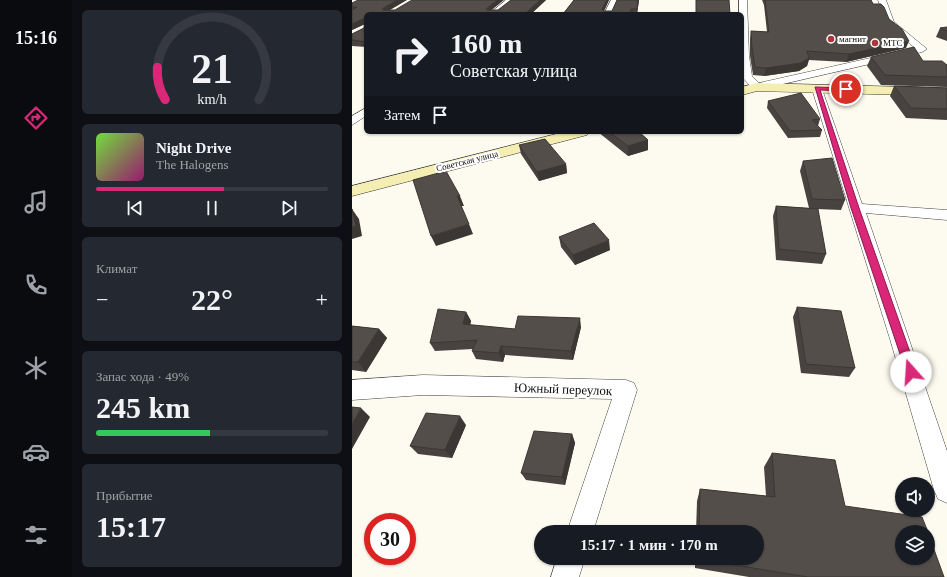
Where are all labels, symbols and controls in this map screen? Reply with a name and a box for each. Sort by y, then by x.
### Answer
text: 15:16 [15,28,57,48]
icon: right [384,28,436,80]
text: 160 m [450,28,522,59]
marker: магнит [826,34,836,44]
place label: магнит [839,34,866,44]
marker: МТС [870,38,880,48]
place label: МТС [883,38,903,48]
text: 21 [191,46,233,92]
text: Советская улица [450,61,577,81]
pin [829,72,863,106]
icon: arrive [835,78,857,100]
text: km/h [197,91,227,107]
icon: directions [22,104,50,132]
icon: arrive [429,104,451,126]
text: Затем [384,107,421,123]
text: Night Drive [156,140,231,156]
street label: Советская улица [435,148,499,174]
text: The Halogens [156,157,229,172]
icon: music [22,188,50,216]
icon: previous [124,197,146,219]
icon: pause [201,197,223,219]
icon: next [278,197,300,219]
text: Климат [96,261,137,276]
icon: phone [22,271,50,299]
text: 22° [191,283,233,316]
text: − [96,287,108,312]
text: + [316,287,328,312]
position arrow [890,351,932,393]
icon: climate [22,354,50,382]
text: Запас хода · 49% [96,369,189,384]
street label: Южный переулок [514,380,613,398]
text: 245 km [96,391,190,424]
icon: car [22,438,50,466]
map controls [895,477,935,565]
button: sound [895,477,935,517]
text: Прибытие [96,488,153,503]
text: 15:17 [96,510,166,543]
speed limit sign: 30 [364,513,416,565]
icon: filters [22,521,50,549]
button: layers [895,525,935,565]
text: 15:17 · 1 мин · 170 m [580,537,718,553]

